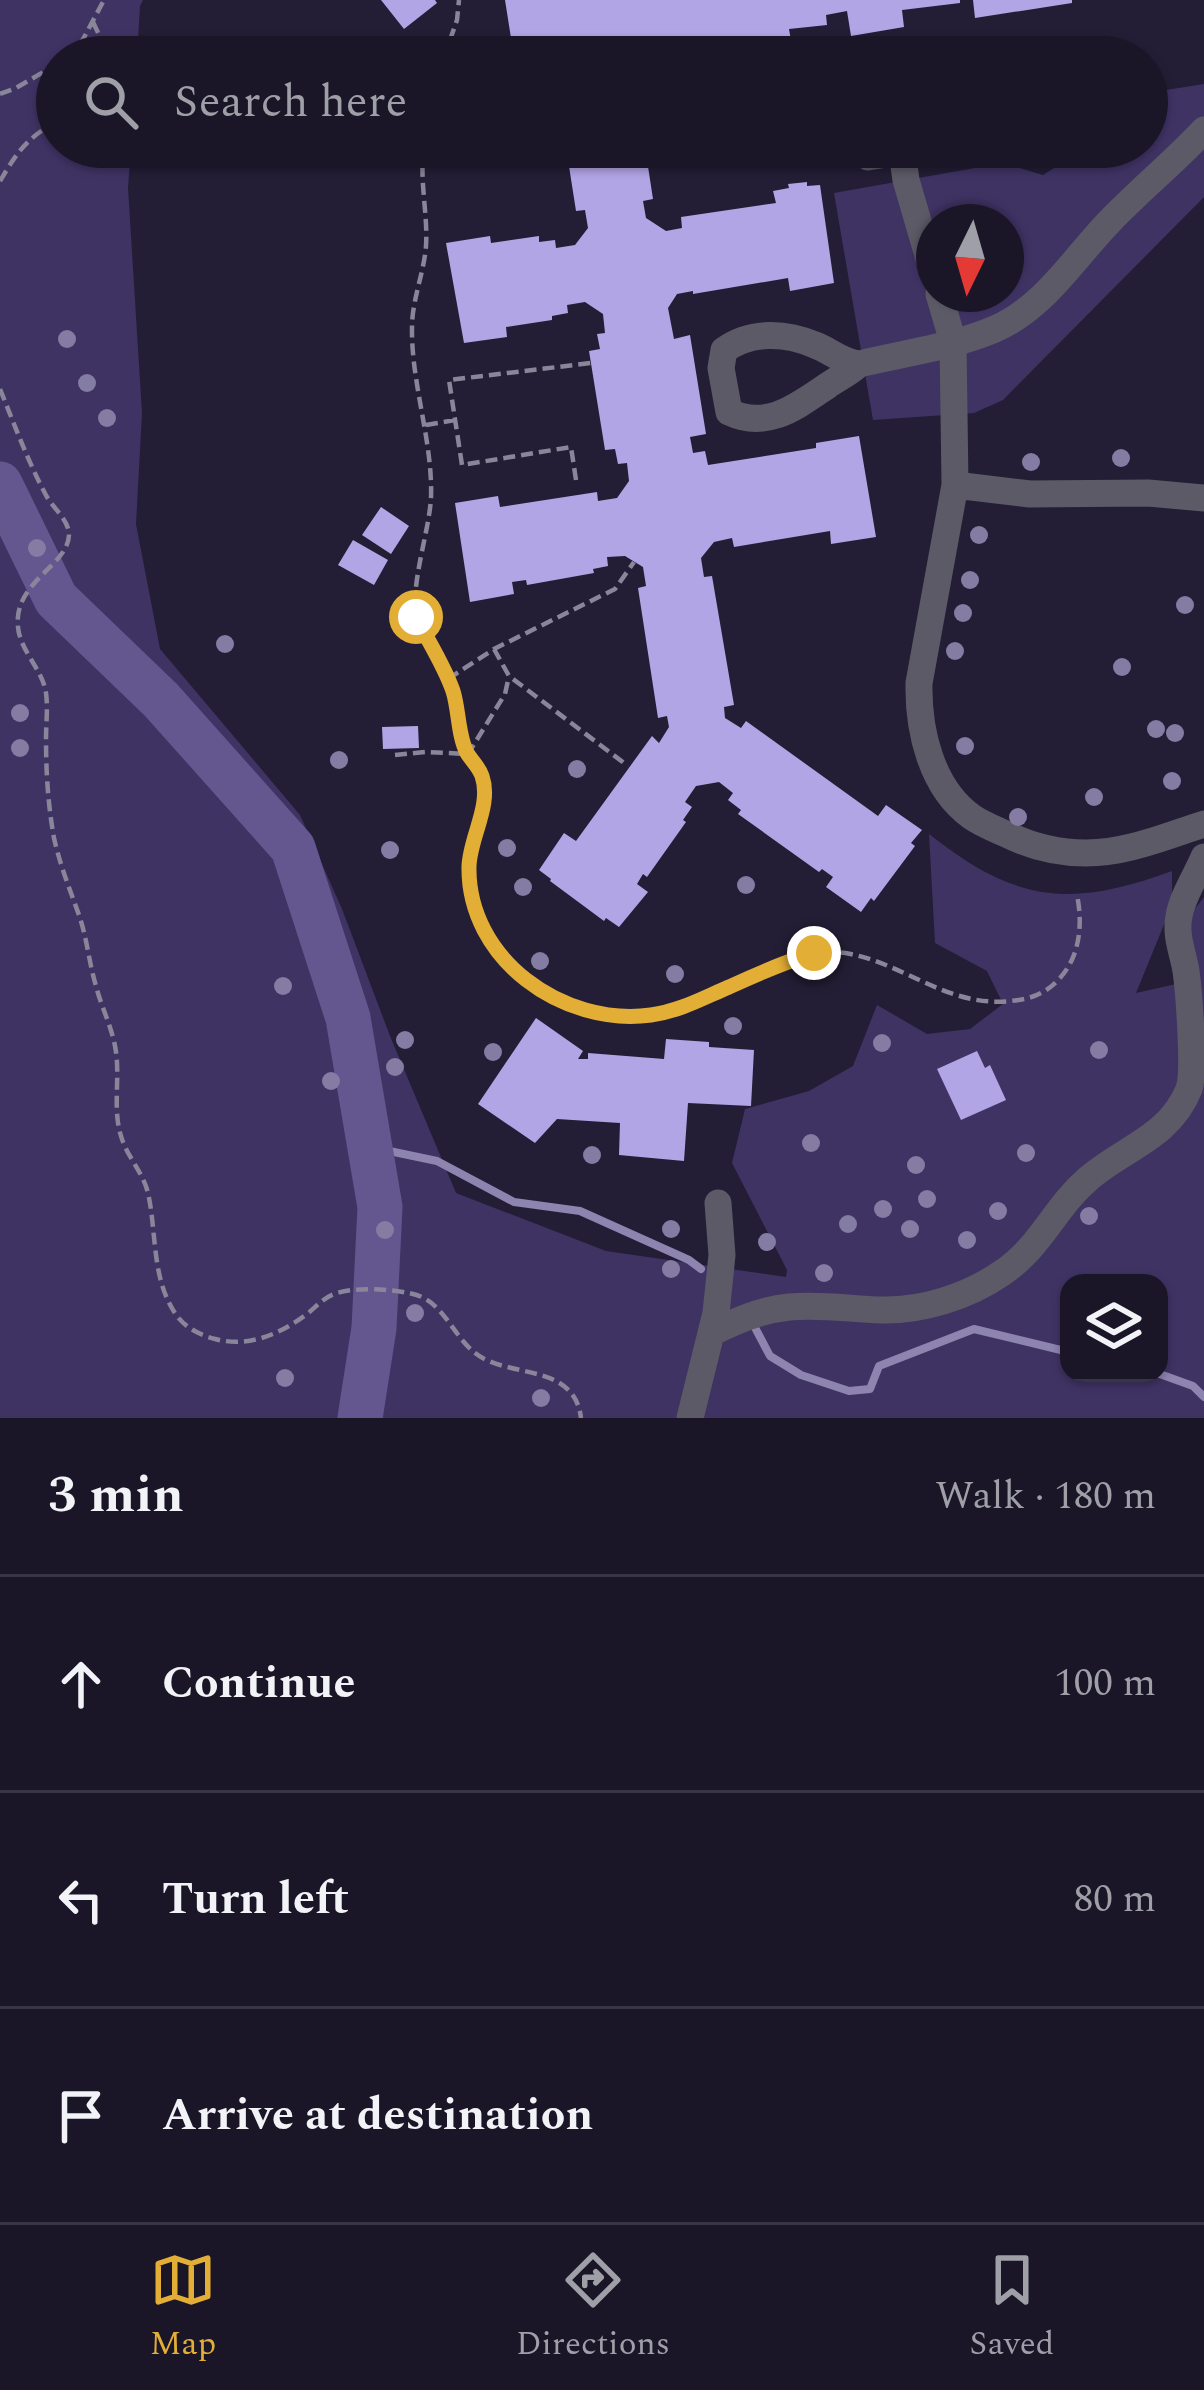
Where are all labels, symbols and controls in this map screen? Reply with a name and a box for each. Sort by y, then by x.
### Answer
search box [36,36,1168,168]
text: Search here [174,68,407,137]
icon: search [78,69,144,135]
north arrow [916,204,1024,312]
route start [389,590,443,644]
route end [787,926,841,980]
map controls [1060,1274,1168,1382]
button: layers [1060,1274,1168,1382]
text: 3 min [48,1457,184,1535]
text: Walk · 180 m [935,1467,1156,1526]
text: Continue [162,1649,355,1718]
icon: ahead [48,1651,114,1717]
text: 100 m [1054,1654,1156,1713]
text: Turn left [162,1865,349,1934]
icon: left [48,1867,114,1933]
text: 80 m [1074,1870,1156,1929]
text: Arrive at destination [162,2081,593,2150]
icon: arrive [48,2083,114,2149]
tab: Map [150,2247,216,2369]
tab: Directions [516,2247,670,2369]
tab: Saved [970,2247,1054,2369]

